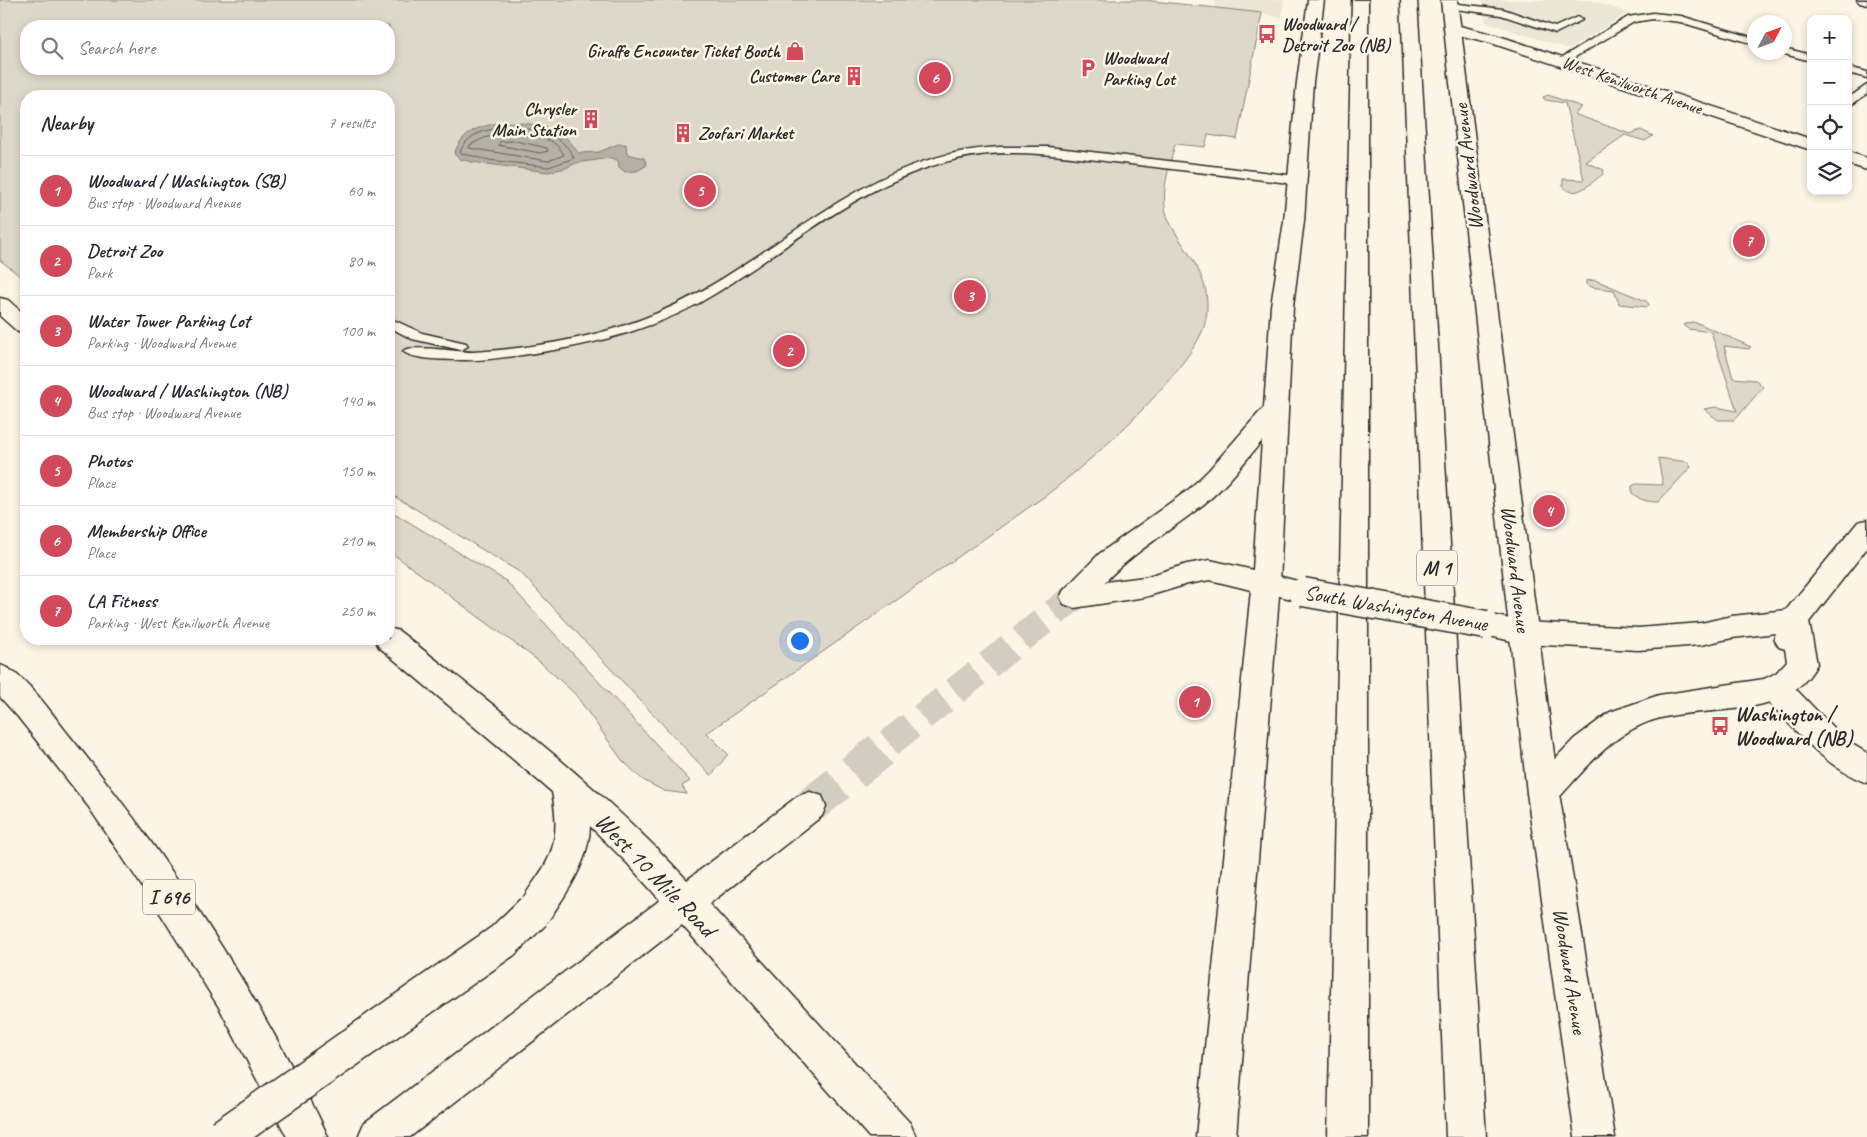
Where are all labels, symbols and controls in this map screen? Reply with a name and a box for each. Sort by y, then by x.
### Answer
place label: Woodward / Detroit Zoo (NB) [1282,13,1391,56]
north arrow [1747,15,1792,60]
map controls [1807,15,1852,195]
button: + [1807,15,1852,60]
search box [20,20,395,75]
bus stop icon: Woodward / Detroit Zoo (NB) [1256,23,1278,45]
icon: search [38,34,66,62]
text: Search here [78,36,155,60]
place label: Giraffe Encounter Ticket Booth [587,40,781,62]
shop icon: Giraffe Encounter Ticket Booth [784,40,806,62]
place label: Woodward Parking Lot [1103,47,1177,90]
street label: West Kenilworth Avenue [1559,51,1706,120]
parking icon: Woodward Parking Lot [1077,57,1099,79]
pin: 6 [919,59,951,97]
button: − [1807,60,1852,105]
place label: Customer Care [749,65,841,87]
building icon: Customer Care [843,65,865,87]
place label: Chrysler Main Station [492,98,579,141]
street label: Woodward Avenue [1447,101,1489,232]
button: locate [1807,105,1852,150]
building icon: Chrysler Main Station [580,108,602,130]
text: Nearby [40,110,93,136]
text: 7 results [328,113,375,133]
building icon: Zoofari Market [672,122,694,144]
place label: Zoofari Market [698,122,795,144]
button: layers [1807,150,1852,195]
text: Woodward / Washington (SB) [87,169,285,193]
pin: 5 [684,172,716,210]
text: 1 [52,181,60,201]
text: 60 m [348,181,375,201]
text: Bus stop · Woodward Avenue [87,193,240,213]
pin: 7 [1733,222,1765,260]
text: Detroit Zoo [87,239,162,263]
text: 2 [52,251,60,271]
text: 80 m [348,251,375,271]
text: Park [87,263,112,283]
pin: 3 [954,277,986,315]
text: Water Tower Parking Lot [87,309,250,333]
text: 3 [52,321,60,341]
text: 100 m [341,321,375,341]
pin: 2 [773,332,805,370]
text: Parking · Woodward Avenue [87,333,236,353]
text: Woodward / Washington (NB) [87,379,287,403]
text: 4 [52,391,60,411]
text: 140 m [341,391,375,411]
text: Bus stop · Woodward Avenue [87,403,240,423]
text: Photos [87,449,132,473]
text: 5 [53,461,59,481]
text: 150 m [341,461,375,481]
text: Place [87,473,115,493]
pin: 4 [1533,492,1565,530]
street label: Woodward Avenue [1495,504,1537,635]
text: Membership Office [87,519,206,543]
text: 6 [52,531,60,551]
text: 210 m [341,531,375,551]
text: Place [87,543,115,563]
road number: M 1 [1417,550,1457,586]
street label: South Washington Avenue [1303,579,1491,637]
text: LA Fitness [87,589,157,613]
text: 7 [52,601,60,621]
text: 250 m [341,601,375,621]
text: Parking · West Kenilworth Avenue [87,613,269,633]
your location [787,628,813,654]
pin: 1 [1179,683,1211,721]
place label: Washington / Woodward (NB) [1735,701,1854,751]
bus stop icon: Washington / Woodward (NB) [1709,715,1731,737]
street label: West 10 Mile Road [588,806,726,947]
road number: I 696 [143,880,195,914]
street label: Woodward Avenue [1547,906,1593,1037]

